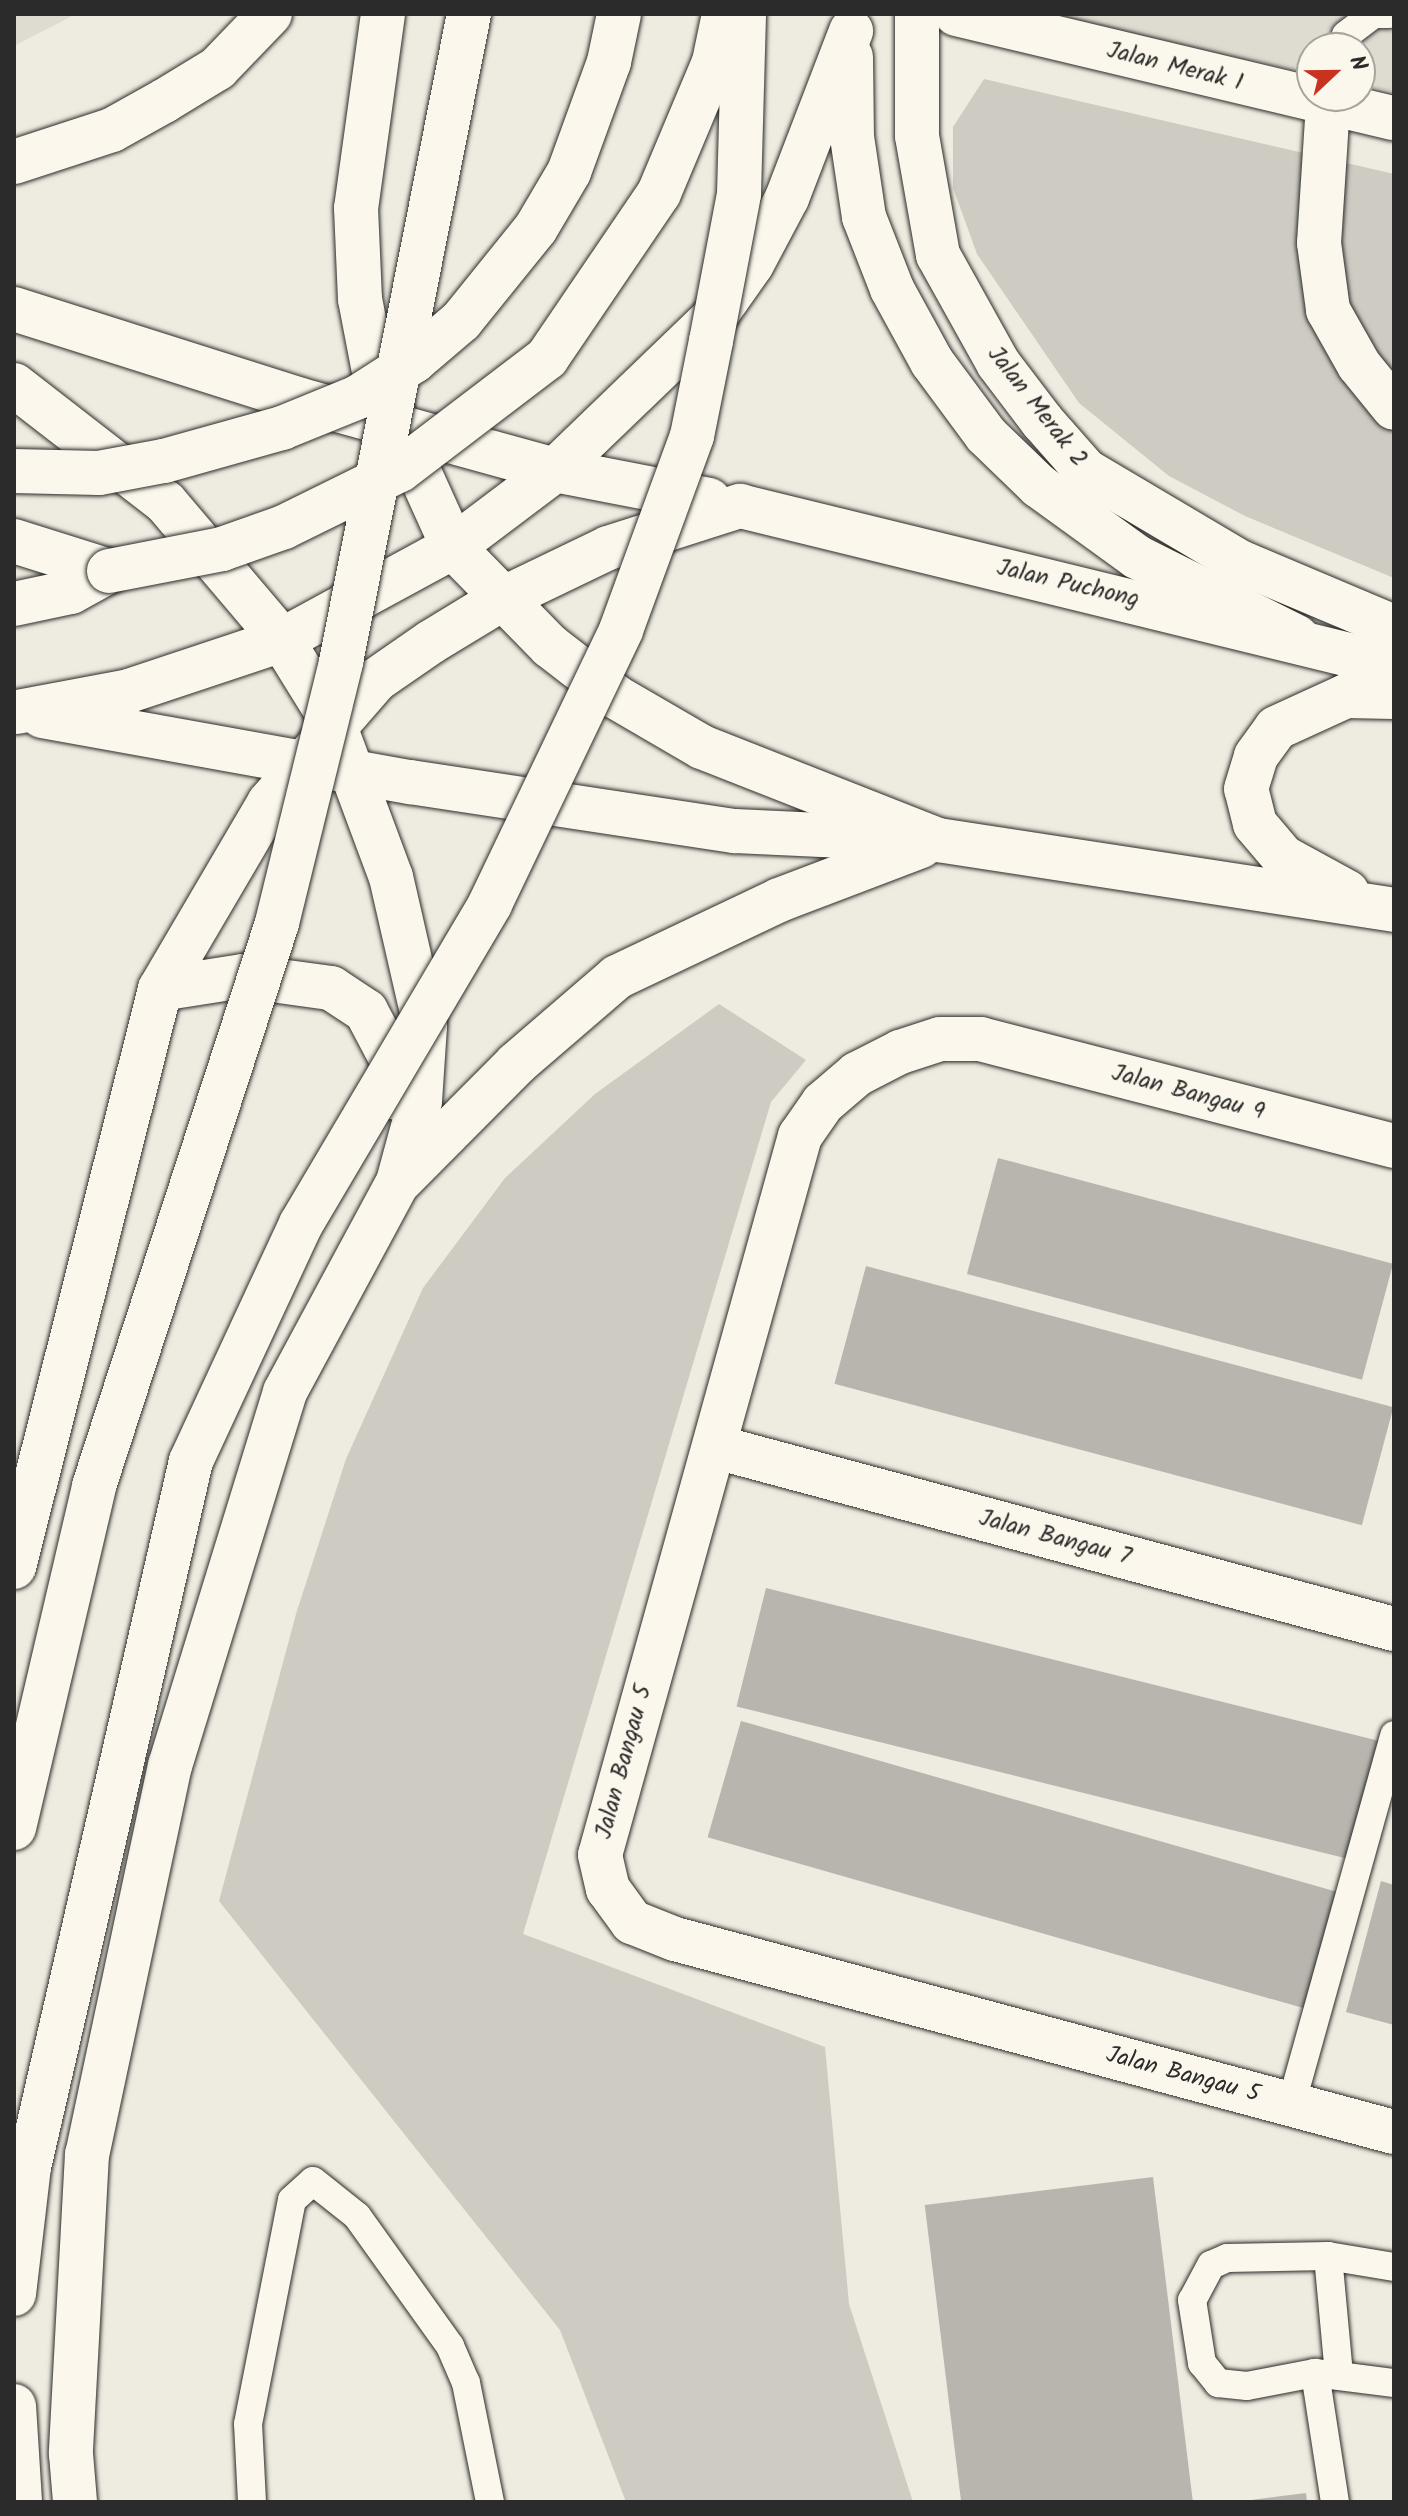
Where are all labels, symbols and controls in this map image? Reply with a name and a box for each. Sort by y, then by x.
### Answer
north arrow [1296,32,1376,112]
street label: Jalan Merak 1 [1104,36,1246,98]
text: N [1338,51,1376,77]
street label: Jalan Merak 2 [981,341,1093,473]
street label: Jalan Puchong [994,554,1142,614]
street label: Jalan Bangau 9 [1108,1059,1268,1127]
street label: Jalan Bangau 7 [976,1504,1134,1572]
street label: Jalan Bangau 5 [590,1682,658,1842]
street label: Jalan Bangau 5 [1103,2041,1263,2109]

